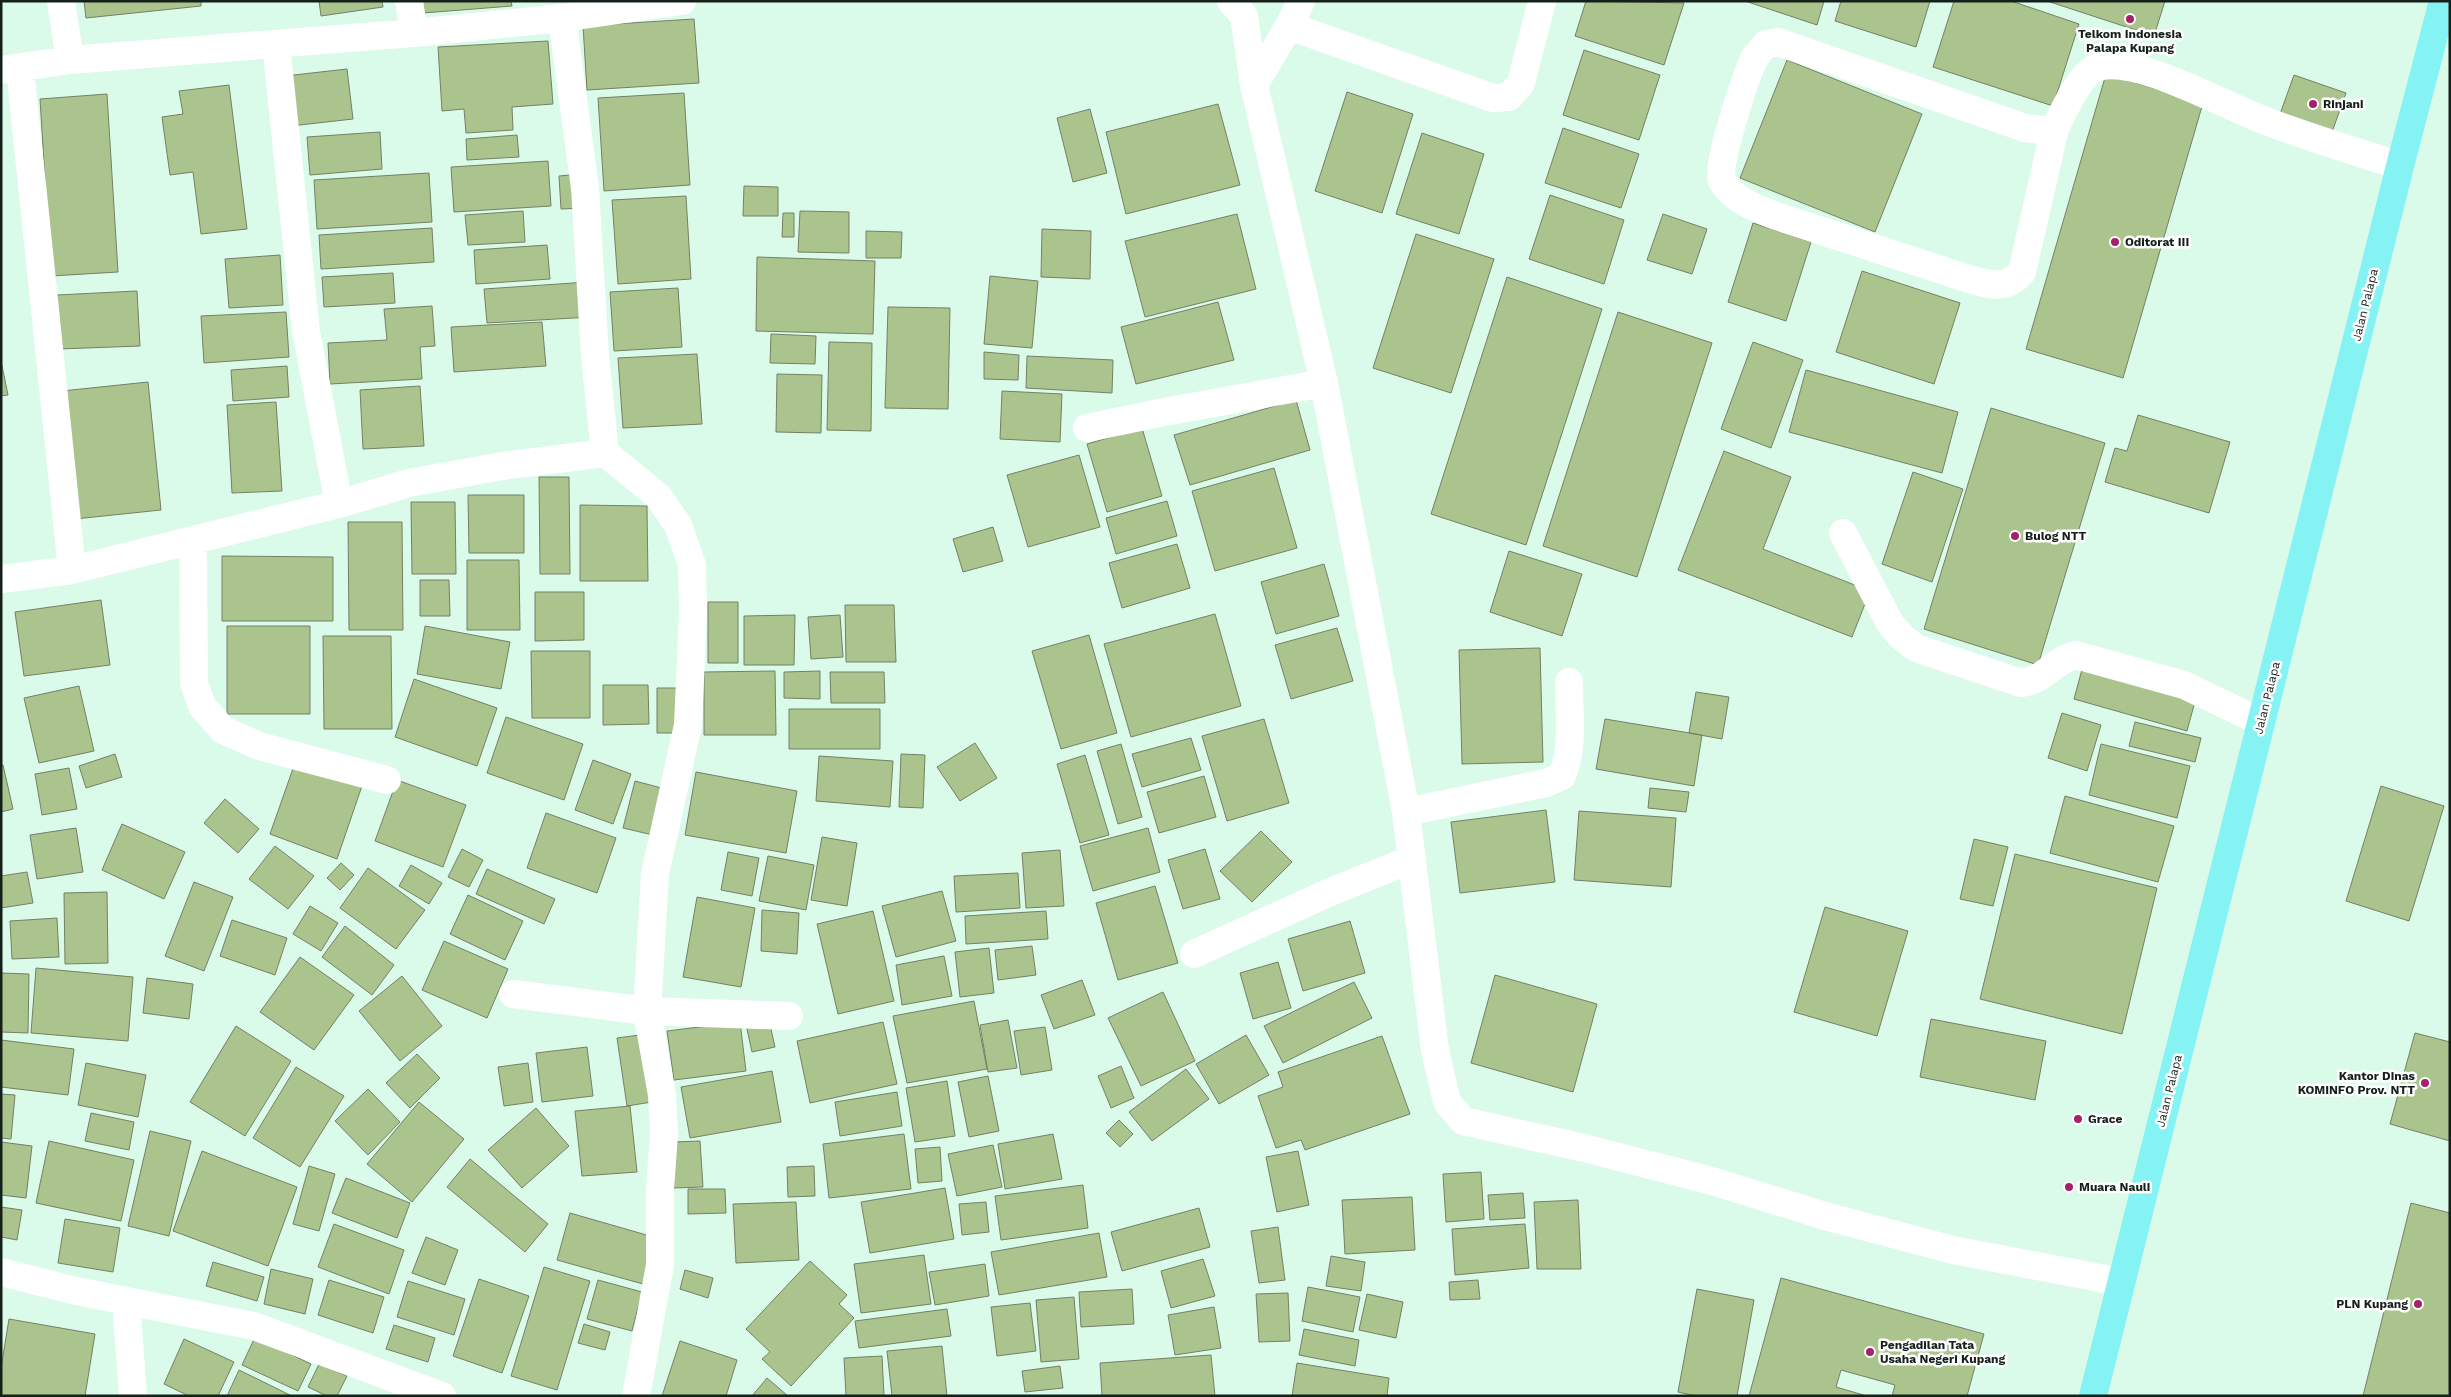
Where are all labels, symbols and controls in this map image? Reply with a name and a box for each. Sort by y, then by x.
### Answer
marker: Telkom Indonesia Palapa Kupang [2124,13,2136,25]
place label: Telkom Indonesia Palapa Kupang [2078,27,2182,55]
place label: Rinjani [2323,97,2364,111]
marker: Rinjani [2307,98,2319,110]
place label: Oditorat III [2125,235,2189,249]
marker: Oditorat III [2109,236,2121,248]
street label: Jalan Palapa [2349,267,2381,343]
place label: Bulog NTT [2025,529,2087,543]
marker: Bulog NTT [2009,530,2021,542]
street label: Jalan Palapa [2251,660,2283,736]
street label: Jalan Palapa [2153,1053,2185,1129]
place label: Kantor Dinas KOMINFO Prov. NTT [2298,1069,2416,1097]
marker: Kantor Dinas KOMINFO Prov. NTT [2419,1077,2431,1089]
place label: Grace [2088,1112,2122,1126]
marker: Grace [2072,1113,2084,1125]
place label: Muara Nauli [2079,1180,2150,1194]
marker: Muara Nauli [2063,1181,2075,1193]
place label: PLN Kupang [2336,1297,2408,1311]
marker: PLN Kupang [2412,1298,2424,1310]
place label: Pengadilan Tata Usaha Negeri Kupang [1880,1338,2006,1366]
marker: Pengadilan Tata Usaha Negeri Kupang [1864,1346,1876,1358]

